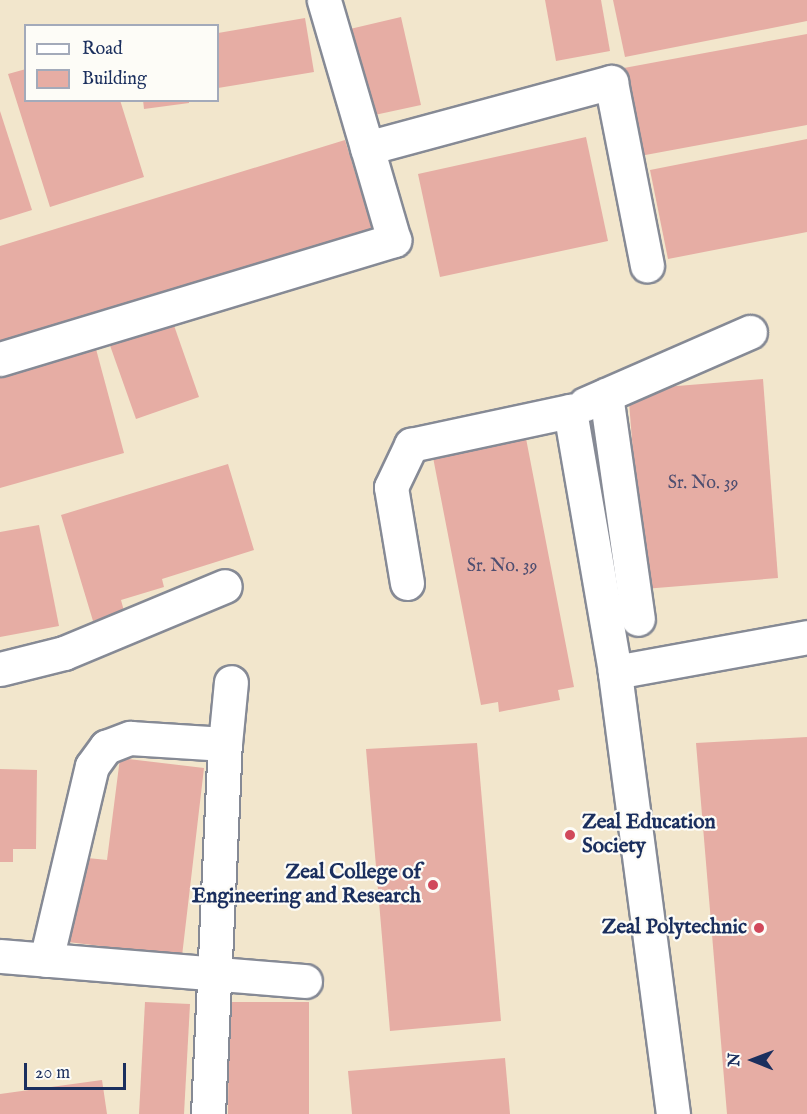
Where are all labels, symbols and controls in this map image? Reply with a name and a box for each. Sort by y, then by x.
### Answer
legend [24,24,219,102]
text: Road [82,38,123,61]
text: Building [82,68,147,91]
house number: Sr. No. 39 [668,473,738,495]
house number: Sr. No. 39 [467,556,537,578]
place label: Zeal Education Society [582,810,716,860]
marker: Zeal Education Society [563,828,577,842]
place label: Zeal College of Engineering and Research [192,860,421,910]
marker: Zeal College of Engineering and Research [426,878,440,892]
place label: Zeal Polytechnic [602,915,747,941]
marker: Zeal Polytechnic [752,921,766,935]
north arrow [723,1030,783,1090]
scale bar [27,1051,129,1089]
text: N [725,1053,745,1067]
text: 20 m [35,1062,70,1085]

